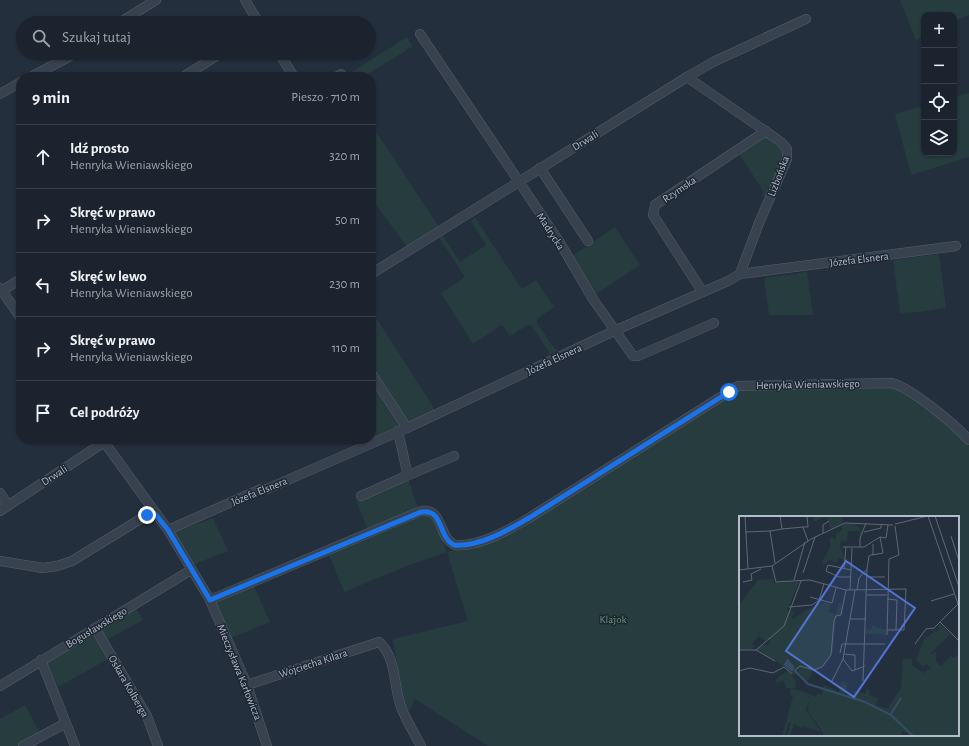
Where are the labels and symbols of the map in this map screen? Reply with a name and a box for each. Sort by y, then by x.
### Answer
street label: Drwali [570,128,600,153]
street label: Lizbońska [766,154,791,198]
street label: Rzymska [660,174,698,205]
street label: Madrycka [535,211,567,252]
street label: Józefa Elsnera [829,250,889,269]
street label: Józefa Elsnera [525,342,583,377]
street label: Henryka Wieniawskiego [756,378,860,391]
route start [720,383,738,401]
street label: Drwali [39,463,69,488]
street label: Józefa Elsnera [230,475,289,508]
route end [138,506,156,524]
inset map [739,516,959,736]
street label: Bogusławskiego [64,605,129,650]
park label: Klajok [599,614,627,625]
street label: Mieczysława Karłowicza [215,623,264,722]
street label: Wojciecha Kilara [278,647,349,680]
street label: Oskara Kolberga [106,653,151,719]

